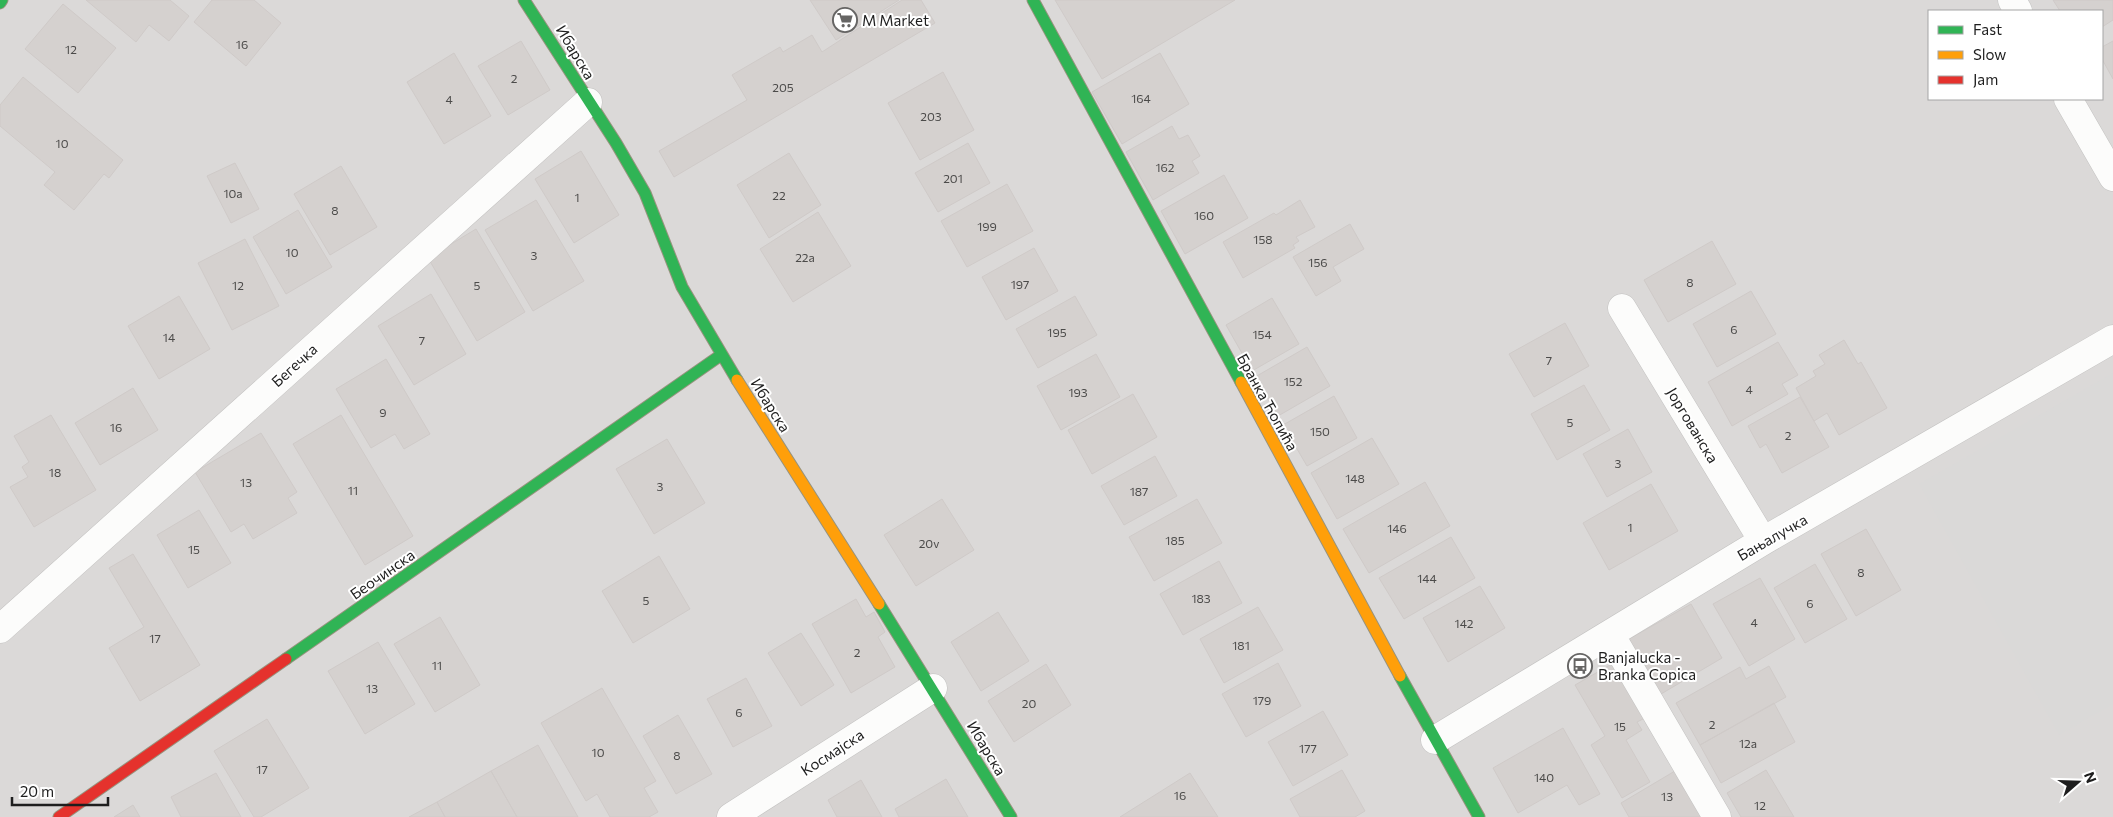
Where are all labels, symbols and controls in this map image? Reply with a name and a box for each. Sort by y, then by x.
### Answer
supermarket icon: M Market [832,7,858,33]
legend [1928,10,2103,100]
place label: M Market [862,11,929,29]
text: Fast [1973,20,2002,38]
street label: Ибарска [553,22,599,82]
house number: 16 [236,37,248,51]
house number: 12 [65,42,77,56]
text: Slow [1973,45,2006,63]
text: Jam [1973,70,1998,88]
house number: 2 [511,71,518,85]
house number: 205 [772,80,794,94]
house number: 164 [1131,91,1151,105]
house number: 4 [445,92,453,106]
house number: 203 [920,109,942,123]
house number: 10 [56,136,69,150]
house number: 162 [1155,160,1175,174]
house number: 201 [943,171,963,185]
house number: 10a [223,186,243,200]
house number: 22 [772,188,786,202]
house number: 1 [574,190,580,204]
house number: 8 [331,203,339,217]
house number: 160 [1194,208,1214,222]
house number: 199 [977,219,997,233]
house number: 158 [1253,232,1273,246]
house number: 10 [286,245,299,259]
house number: 3 [531,248,538,262]
house number: 22a [795,250,815,264]
house number: 156 [1308,255,1328,269]
house number: 8 [1686,275,1694,289]
house number: 197 [1011,277,1029,291]
house number: 12 [232,278,244,292]
house number: 5 [474,278,481,292]
house number: 6 [1730,322,1738,336]
house number: 195 [1047,325,1067,339]
house number: 154 [1252,327,1272,341]
house number: 14 [163,330,175,344]
house number: 7 [419,333,425,347]
street label: Бегечка [267,340,321,390]
street label: Бранка Ћопића [1234,350,1302,454]
house number: 7 [1546,353,1552,367]
house number: 152 [1284,374,1303,388]
street label: Ибарска [747,375,795,435]
house number: 4 [1745,382,1753,396]
street label: Јоргованска [1663,384,1723,466]
house number: 193 [1068,385,1088,399]
house number: 9 [379,405,387,419]
house number: 5 [1567,415,1574,429]
house number: 16 [110,420,122,434]
house number: 150 [1310,424,1330,438]
house number: 2 [1785,428,1792,442]
house number: 3 [1615,456,1622,470]
house number: 18 [49,465,61,479]
house number: 148 [1345,471,1365,485]
house number: 13 [240,475,252,489]
house number: 3 [657,479,664,493]
house number: 11 [348,483,358,497]
house number: 187 [1130,484,1148,498]
street label: Бањалучка [1734,510,1810,564]
house number: 1 [1627,520,1633,534]
house number: 146 [1387,521,1407,535]
house number: 185 [1165,533,1185,547]
house number: 20v [919,536,939,550]
house number: 15 [188,542,200,556]
street label: Беочинска [346,545,418,603]
house number: 8 [1857,565,1865,579]
house number: 144 [1417,571,1437,585]
house number: 183 [1191,591,1211,605]
house number: 5 [643,593,650,607]
house number: 6 [1806,596,1814,610]
house number: 4 [1750,615,1758,629]
house number: 142 [1455,616,1474,630]
house number: 17 [149,631,161,645]
house number: 181 [1232,638,1250,652]
house number: 2 [854,645,861,659]
place label: Banjalucka - Branka Copica [1598,648,1696,683]
bus stop icon: Banjalucka - Branka Copica [1567,653,1593,679]
house number: 11 [432,658,442,672]
house number: 13 [366,681,378,695]
house number: 179 [1253,693,1271,707]
house number: 20 [1022,696,1036,710]
house number: 6 [735,705,743,719]
house number: 2 [1709,717,1716,731]
street label: Ибарска [964,718,1010,778]
house number: 15 [1614,719,1626,733]
street label: Космајска [797,725,867,779]
house number: 12a [1739,736,1757,750]
house number: 177 [1299,741,1317,755]
house number: 10 [592,745,605,759]
house number: 8 [673,748,681,762]
north arrow [2053,757,2103,807]
house number: 17 [256,762,268,776]
house number: 140 [1534,770,1554,784]
text: N [2081,770,2100,785]
scale bar [12,774,109,806]
text: 20 m [20,782,54,800]
house number: 16 [1174,788,1186,802]
house number: 13 [1661,789,1673,803]
house number: 12 [1754,798,1766,812]

